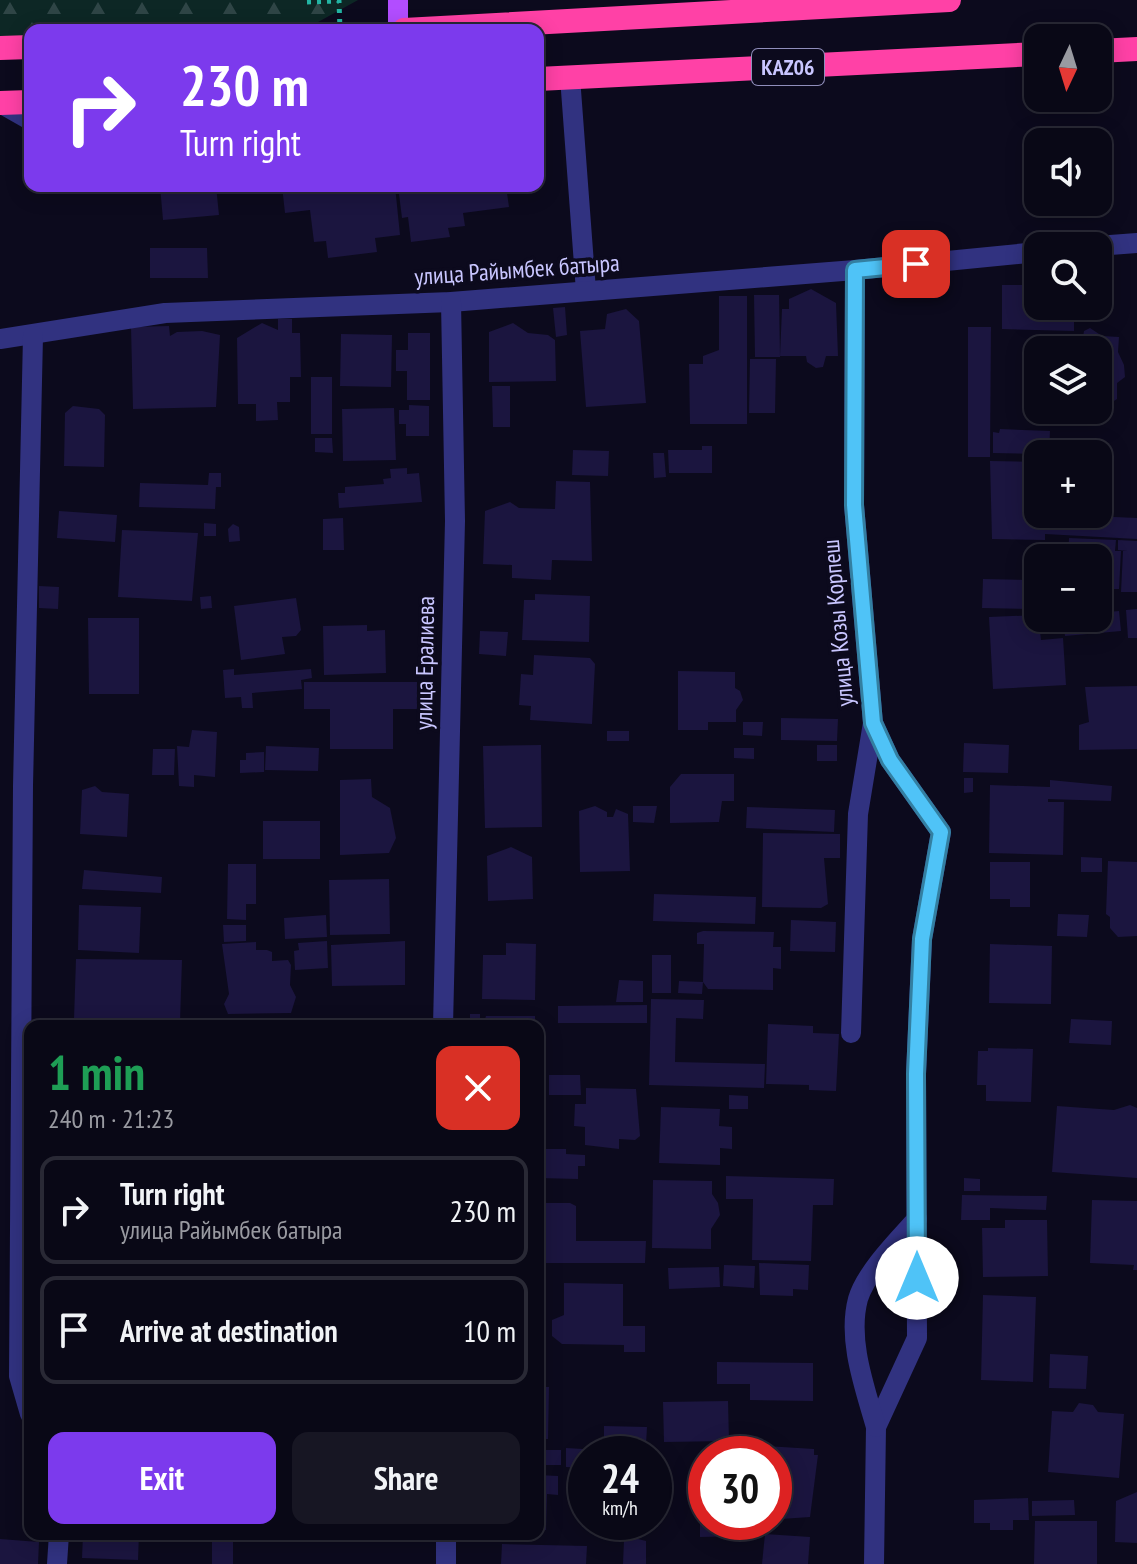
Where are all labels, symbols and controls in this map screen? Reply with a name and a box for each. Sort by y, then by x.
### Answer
north arrow [1024,24,1112,112]
map controls [1024,24,1112,632]
text: 230 m [180,49,309,121]
road number: KАZ06 [752,49,824,85]
icon: right [48,56,152,160]
text: Turn right [180,119,301,166]
button: sound [1024,128,1112,216]
pin [882,230,950,298]
button: search [1024,232,1112,320]
icon: arrive [894,242,938,286]
street label: улица Райымбек батыра [413,247,620,292]
button: layers [1024,336,1112,424]
button: + [1024,440,1112,528]
street label: улица Козы Корпеш [815,538,860,708]
button: − [1024,544,1112,632]
street label: улица Ералиева [408,596,441,730]
text: 1 min [48,1041,145,1103]
button: close [436,1046,520,1130]
text: 240 m · 21:23 [48,1102,174,1135]
text: Turn right [120,1174,224,1213]
icon: right [52,1188,96,1232]
text: 230 m [450,1191,516,1230]
text: улица Райымбек батыра [120,1213,342,1246]
position arrow [875,1236,959,1320]
icon: arrive [52,1308,96,1352]
text: Arrive at destination [120,1311,338,1350]
text: 10 m [463,1311,516,1350]
button: Exit [48,1432,276,1524]
button: Share [292,1432,520,1524]
speed limit sign: 30 [688,1436,792,1540]
text: 24 [601,1452,639,1504]
text: km/h [602,1495,638,1521]

